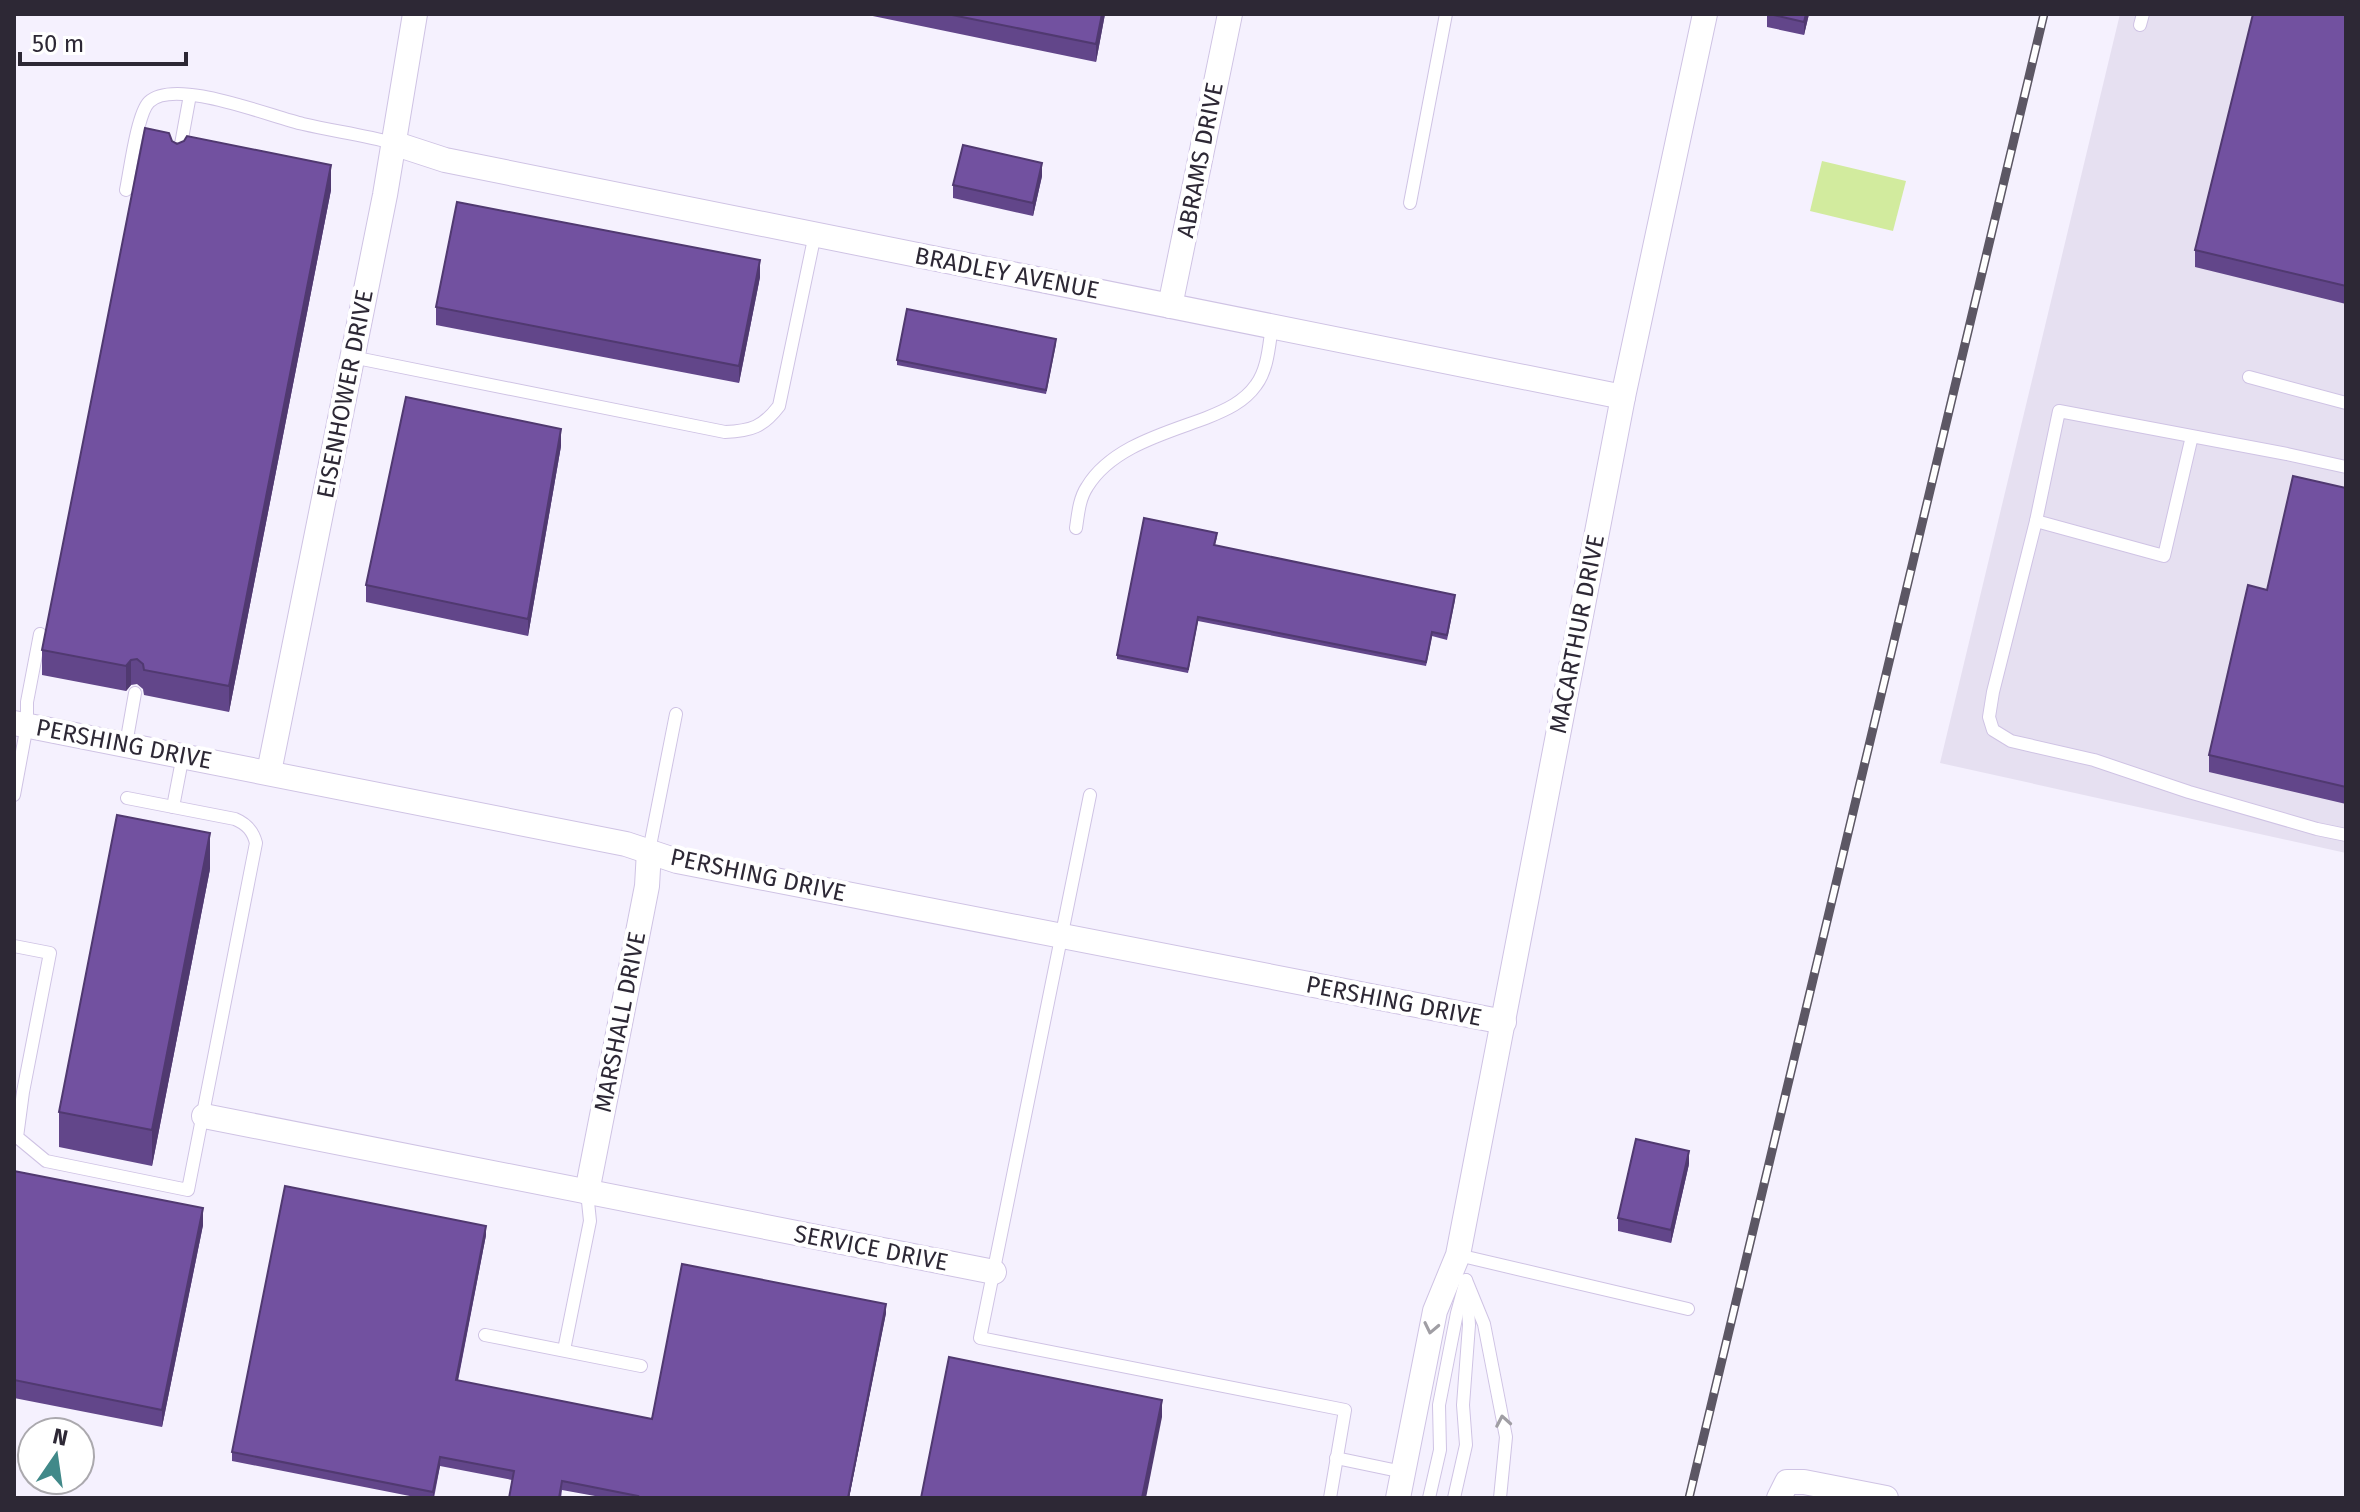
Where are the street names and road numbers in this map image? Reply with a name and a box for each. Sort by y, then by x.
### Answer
street label: ABRAMS DRIVE [1171,80,1229,240]
street label: BRADLEY AVENUE [912,241,1102,305]
street label: EISENHOWER DRIVE [311,287,379,501]
street label: MACARTHUR DRIVE [1544,532,1610,736]
street label: PERSHING DRIVE [34,713,214,775]
street label: PERSHING DRIVE [668,843,848,907]
street label: MARSHALL DRIVE [589,929,651,1115]
street label: PERSHING DRIVE [1304,970,1484,1032]
street label: SERVICE DRIVE [791,1219,951,1277]

